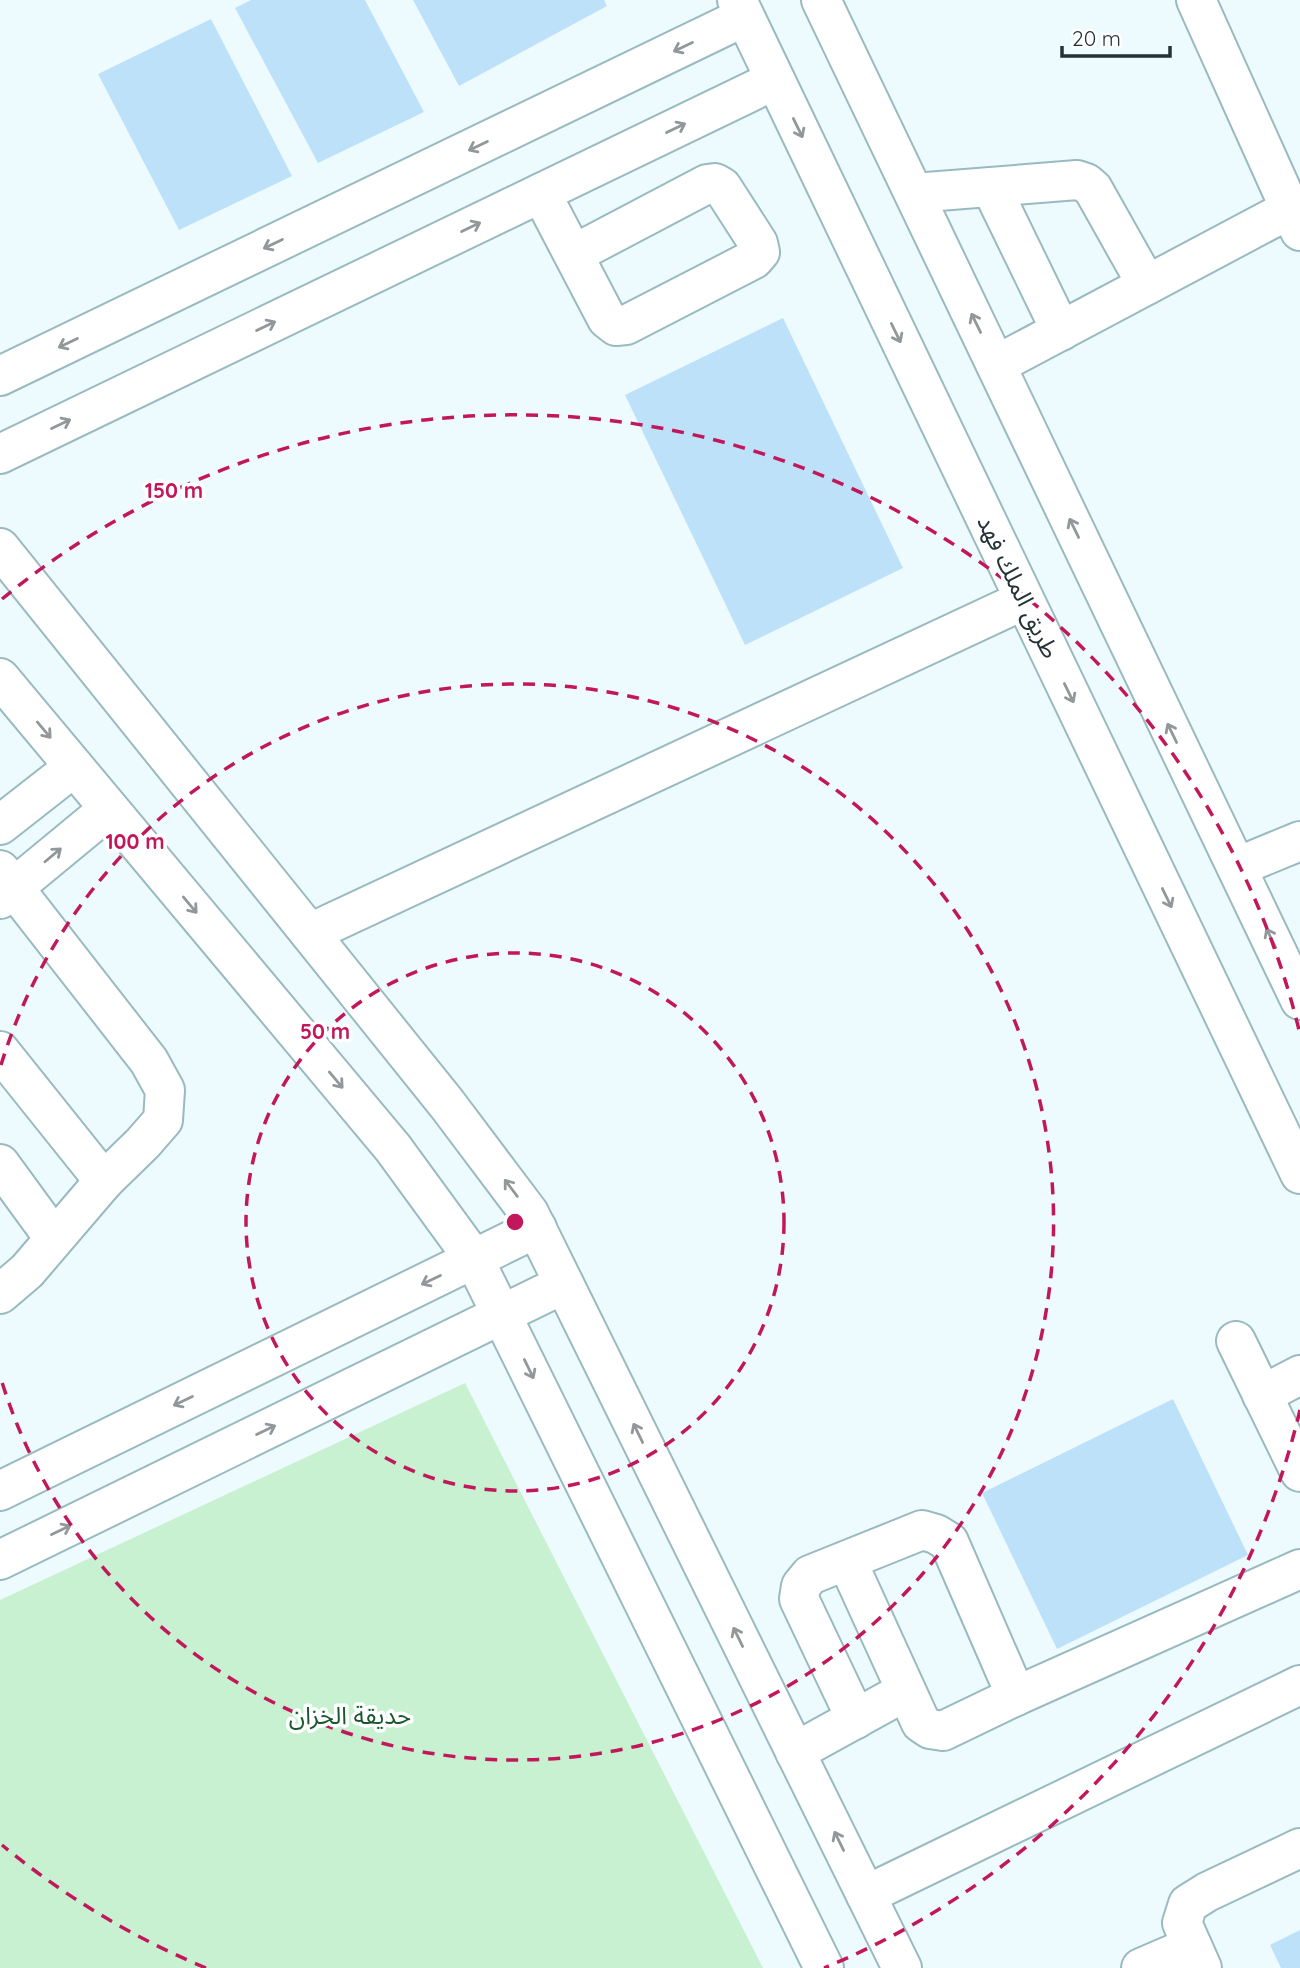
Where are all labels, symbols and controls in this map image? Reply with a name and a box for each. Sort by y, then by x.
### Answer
scale bar [1062,14,1170,58]
text: 20 m [1072,25,1121,51]
one-way arrow [673,40,694,54]
one-way arrow [792,117,805,138]
one-way arrow [665,120,686,134]
one-way arrow [468,139,489,153]
one-way arrow [460,219,481,233]
one-way arrow [263,238,284,252]
one-way arrow [969,313,982,334]
one-way arrow [255,318,276,332]
one-way arrow [890,322,904,343]
one-way arrow [58,337,79,351]
one-way arrow [50,417,71,431]
text: 150 m [145,477,203,503]
street label: طريق الملك فهد [970,510,1066,663]
one-way arrow [1067,518,1080,539]
one-way arrow [1063,682,1076,703]
one-way arrow [36,721,52,739]
one-way arrow [1165,723,1179,744]
text: 100 m [105,828,165,854]
one-way arrow [43,848,61,863]
one-way arrow [1161,887,1175,908]
one-way arrow [182,896,198,914]
one-way arrow [1263,928,1276,949]
text: 50 m [300,1018,350,1044]
one-way arrow [328,1070,343,1088]
one-way arrow [503,1179,518,1198]
centre of rings [503,1210,527,1234]
one-way arrow [421,1273,442,1287]
one-way arrow [522,1358,536,1379]
one-way arrow [173,1395,194,1409]
one-way arrow [255,1423,276,1437]
one-way arrow [630,1423,644,1444]
one-way arrow [50,1523,71,1537]
one-way arrow [731,1627,745,1648]
park label: حديقة الخزان [289,1700,411,1730]
one-way arrow [832,1831,845,1852]

